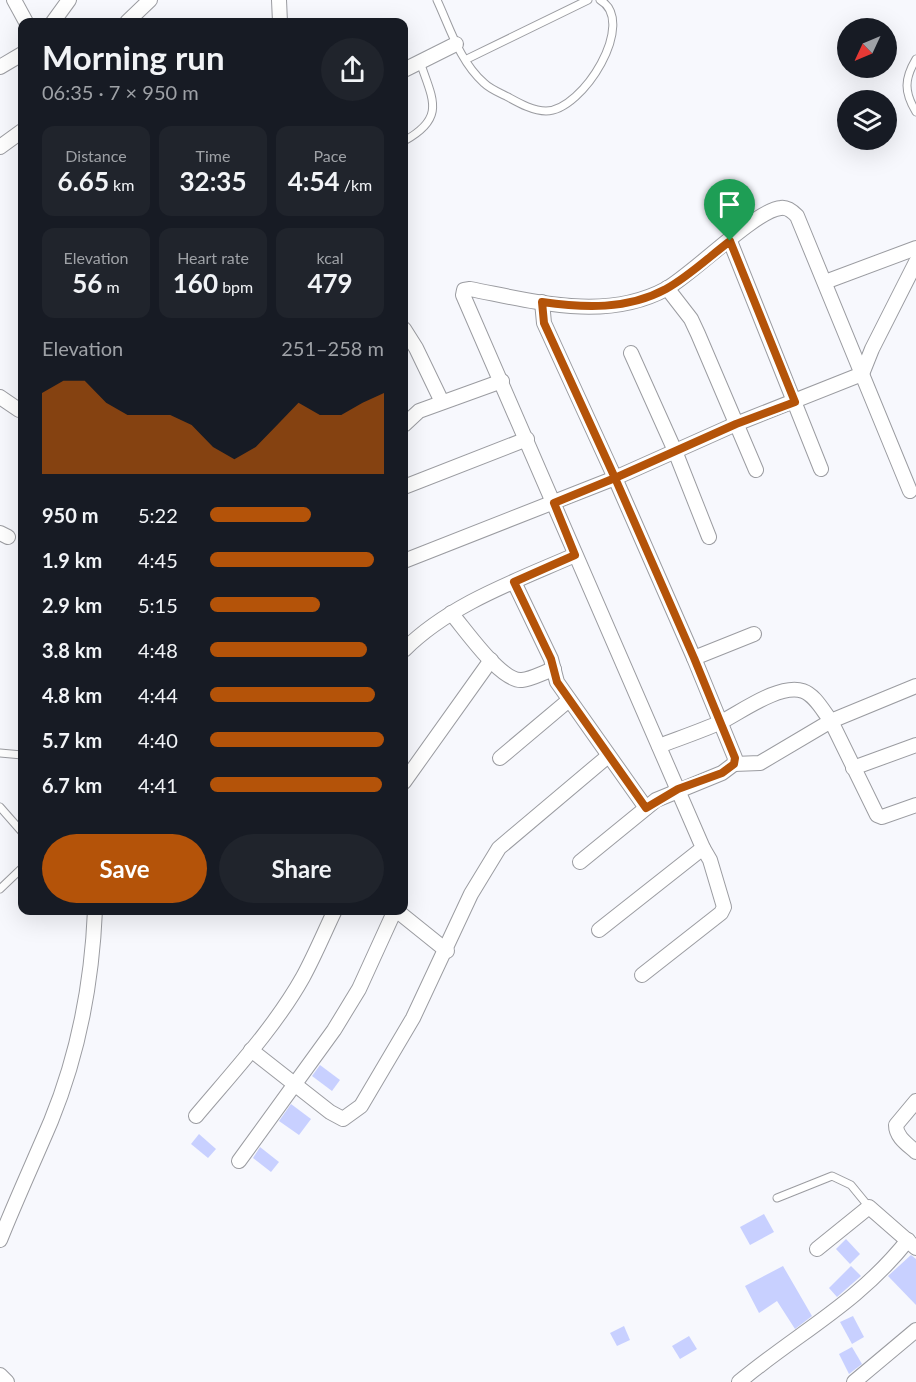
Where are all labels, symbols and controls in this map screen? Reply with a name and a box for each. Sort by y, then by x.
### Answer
north arrow [837,18,897,78]
map controls [837,18,897,150]
text: Morning run [42,37,225,77]
button: share [321,38,384,101]
text: 06:35 · 7 × 950 m [42,80,199,104]
button: layers [837,90,897,150]
text: Distance [65,146,127,165]
text: Time [196,146,230,165]
text: Pace [313,146,347,165]
text: 6.65 [58,165,109,197]
text: 32:35 [179,165,247,197]
text: 4:54 [288,165,340,197]
text: km [109,175,134,194]
text: /km [340,175,372,194]
pin [704,179,755,241]
icon: arrive [713,188,746,221]
text: Elevation [64,248,129,267]
text: Heart rate [177,248,249,267]
text: kcal [316,248,344,267]
text: 56 [72,267,102,299]
text: 160 [173,267,218,299]
text: 479 [307,267,353,299]
text: m [102,277,120,296]
text: bpm [218,277,253,296]
text: Elevation [42,336,123,360]
text: 251–258 m [281,336,384,360]
text: 950 m [42,503,98,527]
text: 5:22 [138,503,178,527]
text: 1.9 km [42,548,102,572]
text: 4:45 [138,548,178,572]
text: 2.9 km [42,593,102,617]
text: 5:15 [138,593,178,617]
text: 3.8 km [42,638,102,662]
text: 4:48 [138,638,178,662]
text: 4.8 km [42,683,102,707]
text: 4:44 [138,683,178,707]
text: 5.7 km [42,728,102,752]
text: 4:40 [138,728,178,752]
text: 6.7 km [42,773,102,797]
text: 4:41 [138,773,178,797]
button: Save [42,834,207,903]
button: Share [219,834,384,903]

